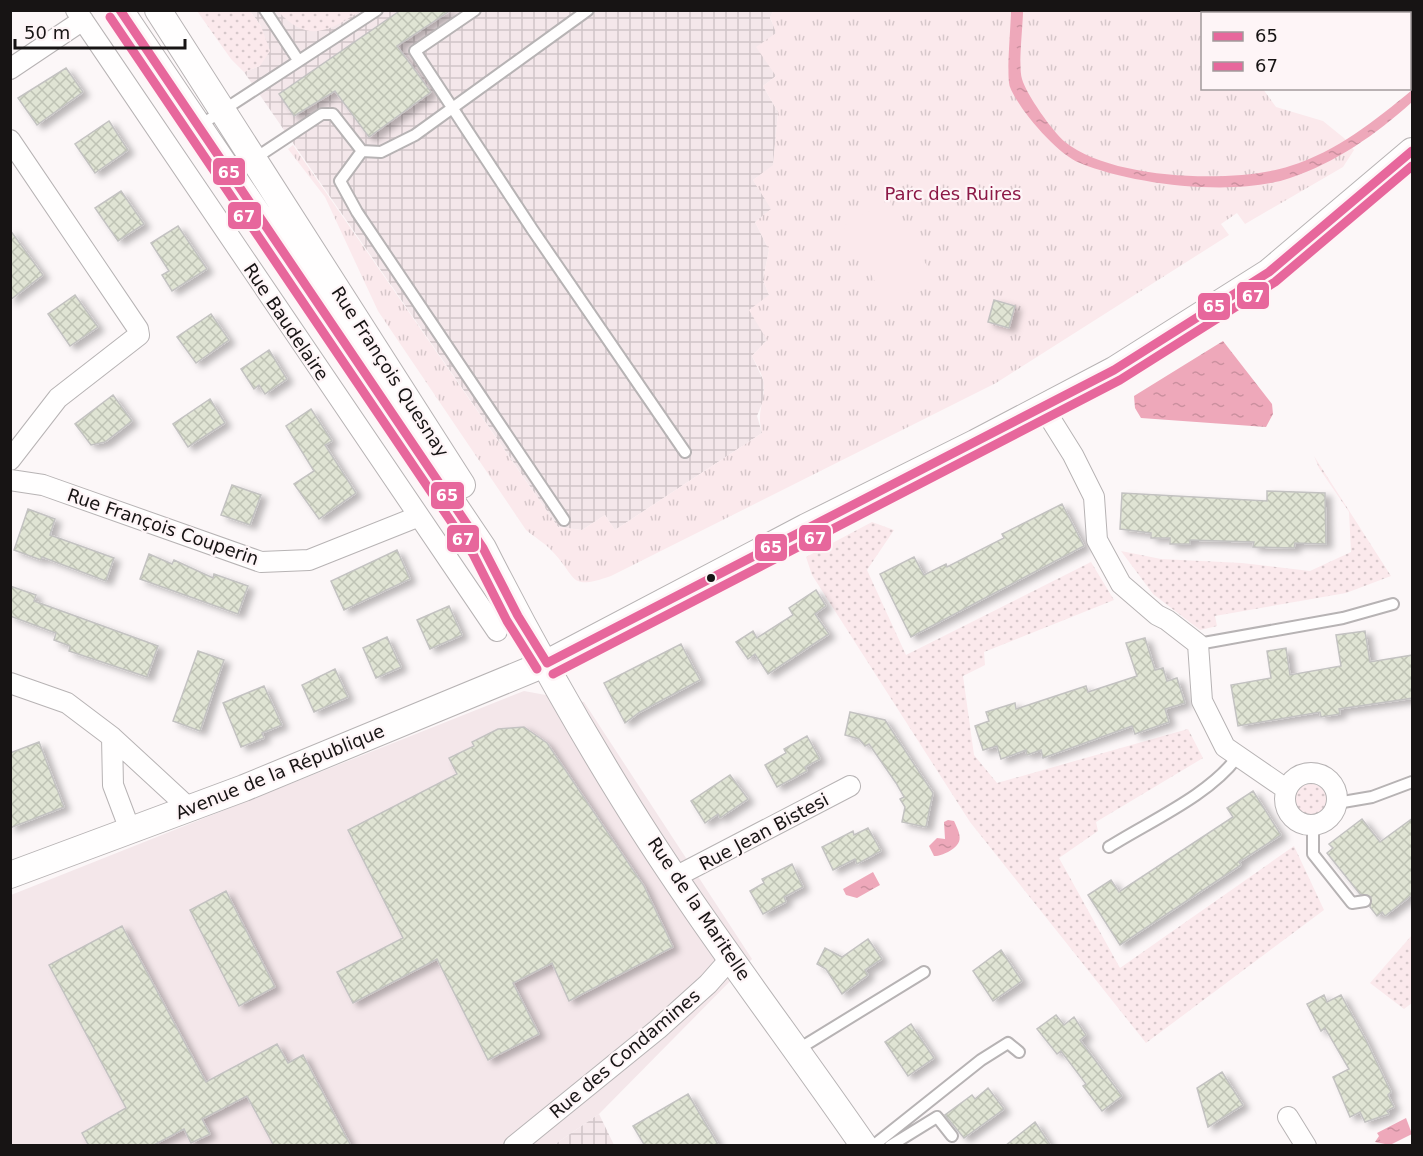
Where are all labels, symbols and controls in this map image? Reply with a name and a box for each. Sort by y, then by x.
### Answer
scale bar [15,12,184,50]
legend [1201,12,1411,90]
text: 50 m [24,22,70,43]
text: 65 [1255,25,1278,46]
text: 67 [1255,55,1278,76]
line badge: 65 [212,157,246,186]
text: 65 [218,163,240,182]
park label: Parc des Ruires [885,183,1021,204]
line badge: 67 [227,201,262,230]
text: 67 [233,207,255,226]
street label: Rue Baudelaire [240,259,333,384]
line badge: 67 [1236,281,1270,310]
street label: Rue François Quesnay [327,283,454,461]
text: 67 [1242,287,1264,306]
line badge: 65 [1197,292,1231,321]
text: 65 [1203,297,1225,316]
line badge: 65 [430,481,465,510]
street label: Rue François Couperin [65,484,262,569]
text: 65 [436,486,458,505]
line badge: 67 [446,524,480,553]
line badge: 67 [798,524,832,552]
text: 67 [804,529,826,548]
text: 67 [452,530,474,549]
line badge: 65 [754,533,788,562]
text: 65 [760,538,782,557]
unlabelled marker [705,572,717,584]
street label: Avenue de la République [172,720,387,823]
street label: Rue Jean Bistesi [695,789,832,875]
street label: Rue de la Maritelle [644,833,755,984]
street label: Rue des Condamines [545,985,704,1123]

